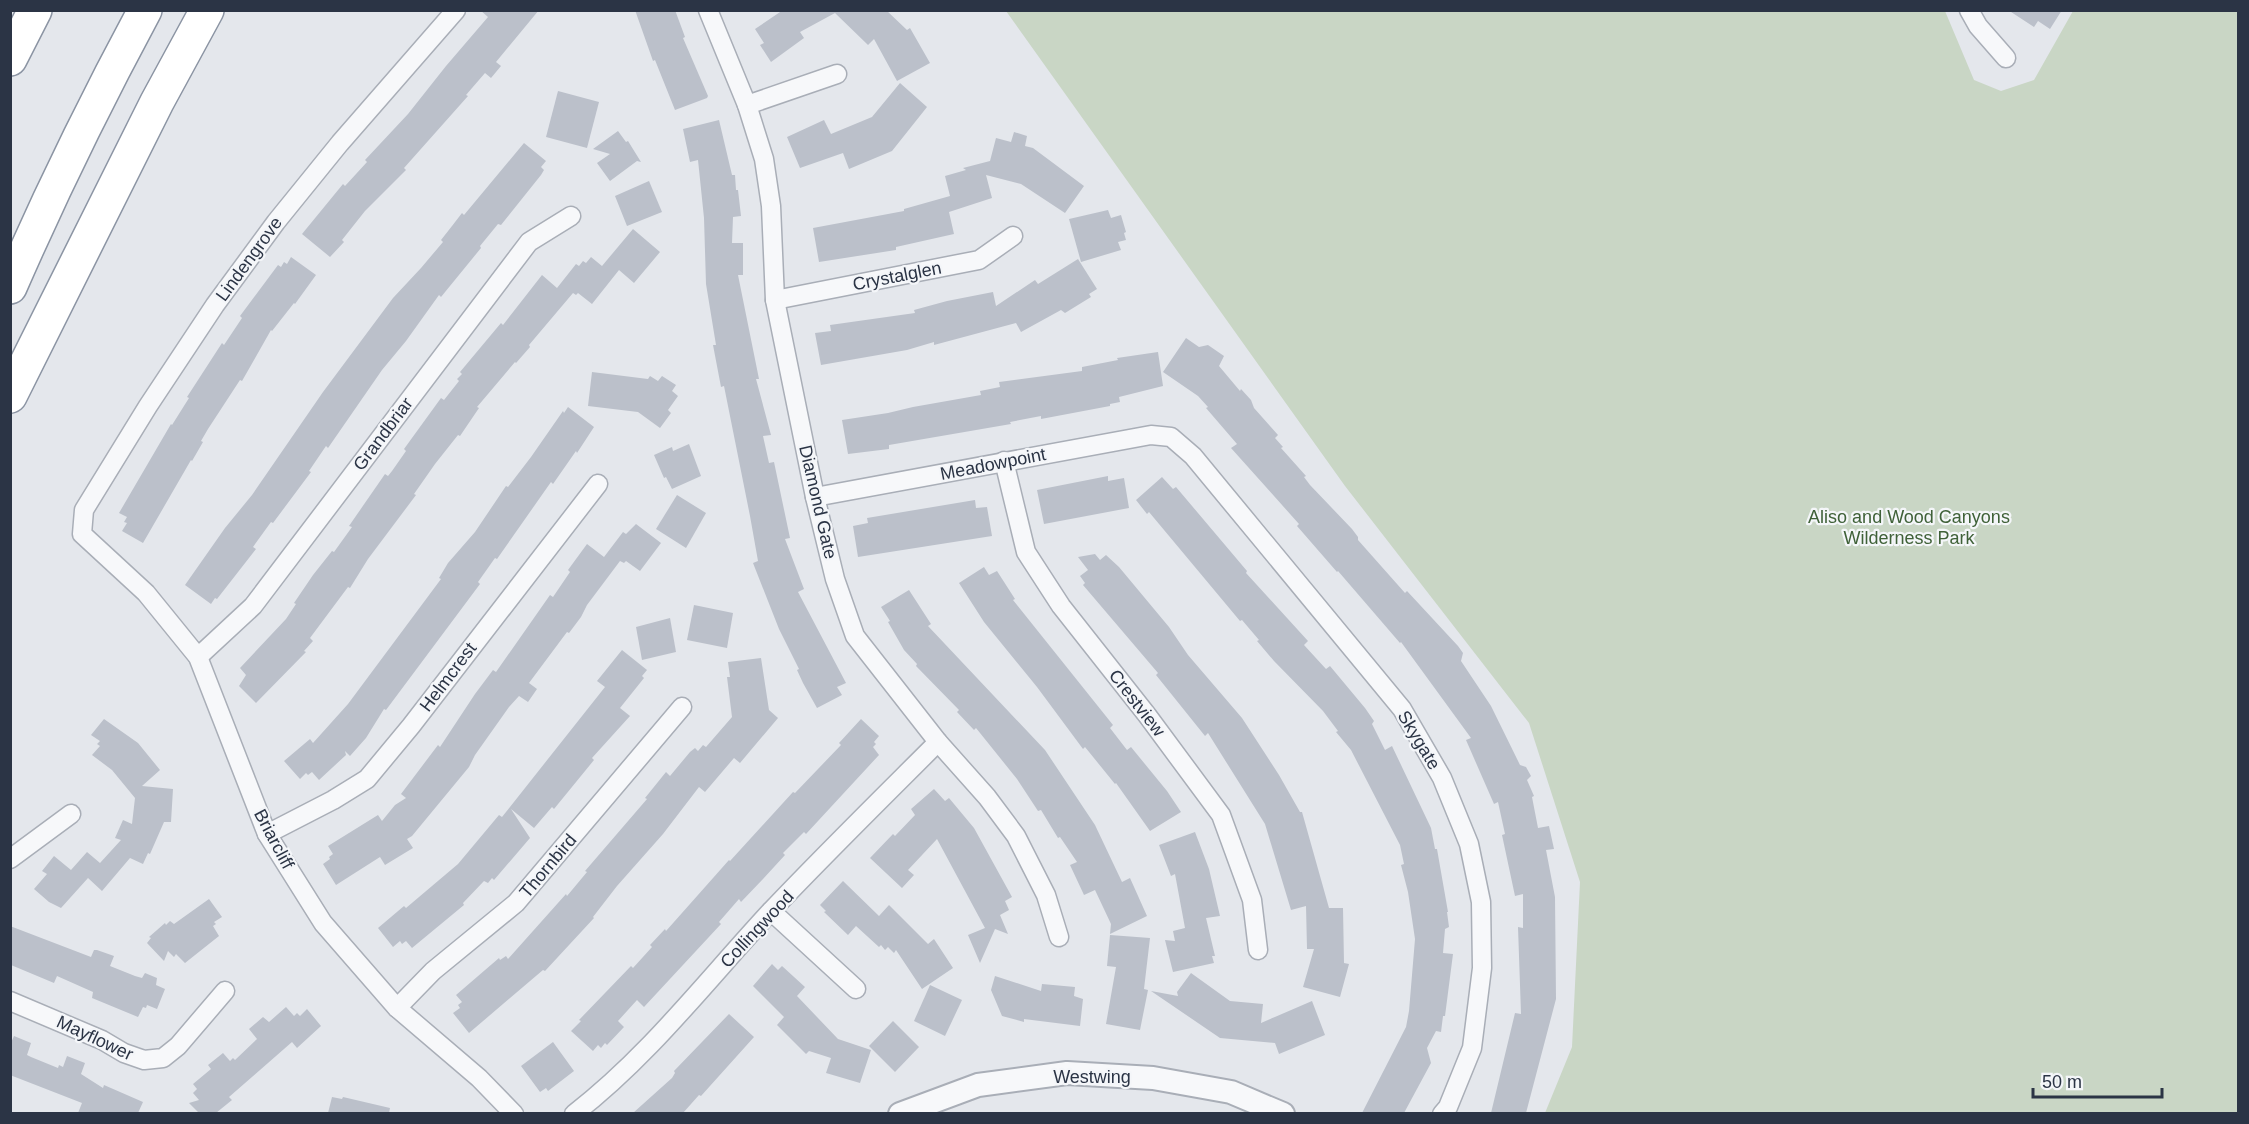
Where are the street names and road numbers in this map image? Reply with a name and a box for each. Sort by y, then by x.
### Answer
street label: Lindengrove [212,213,286,305]
street label: Crystalglen [851,258,943,294]
street label: Grandbriar [349,394,417,474]
street label: Diamond Gate [795,443,841,561]
street label: Meadowpoint [939,444,1047,484]
street label: Helmcrest [416,639,480,715]
street label: Crestview [1105,666,1170,741]
street label: Skygate [1394,707,1444,773]
street label: Briarcliff [250,806,298,873]
street label: Thornbird [516,830,580,902]
street label: Collingwood [716,886,798,972]
street label: Mayflower [54,1012,136,1064]
street label: Westwing [1053,1067,1131,1087]

